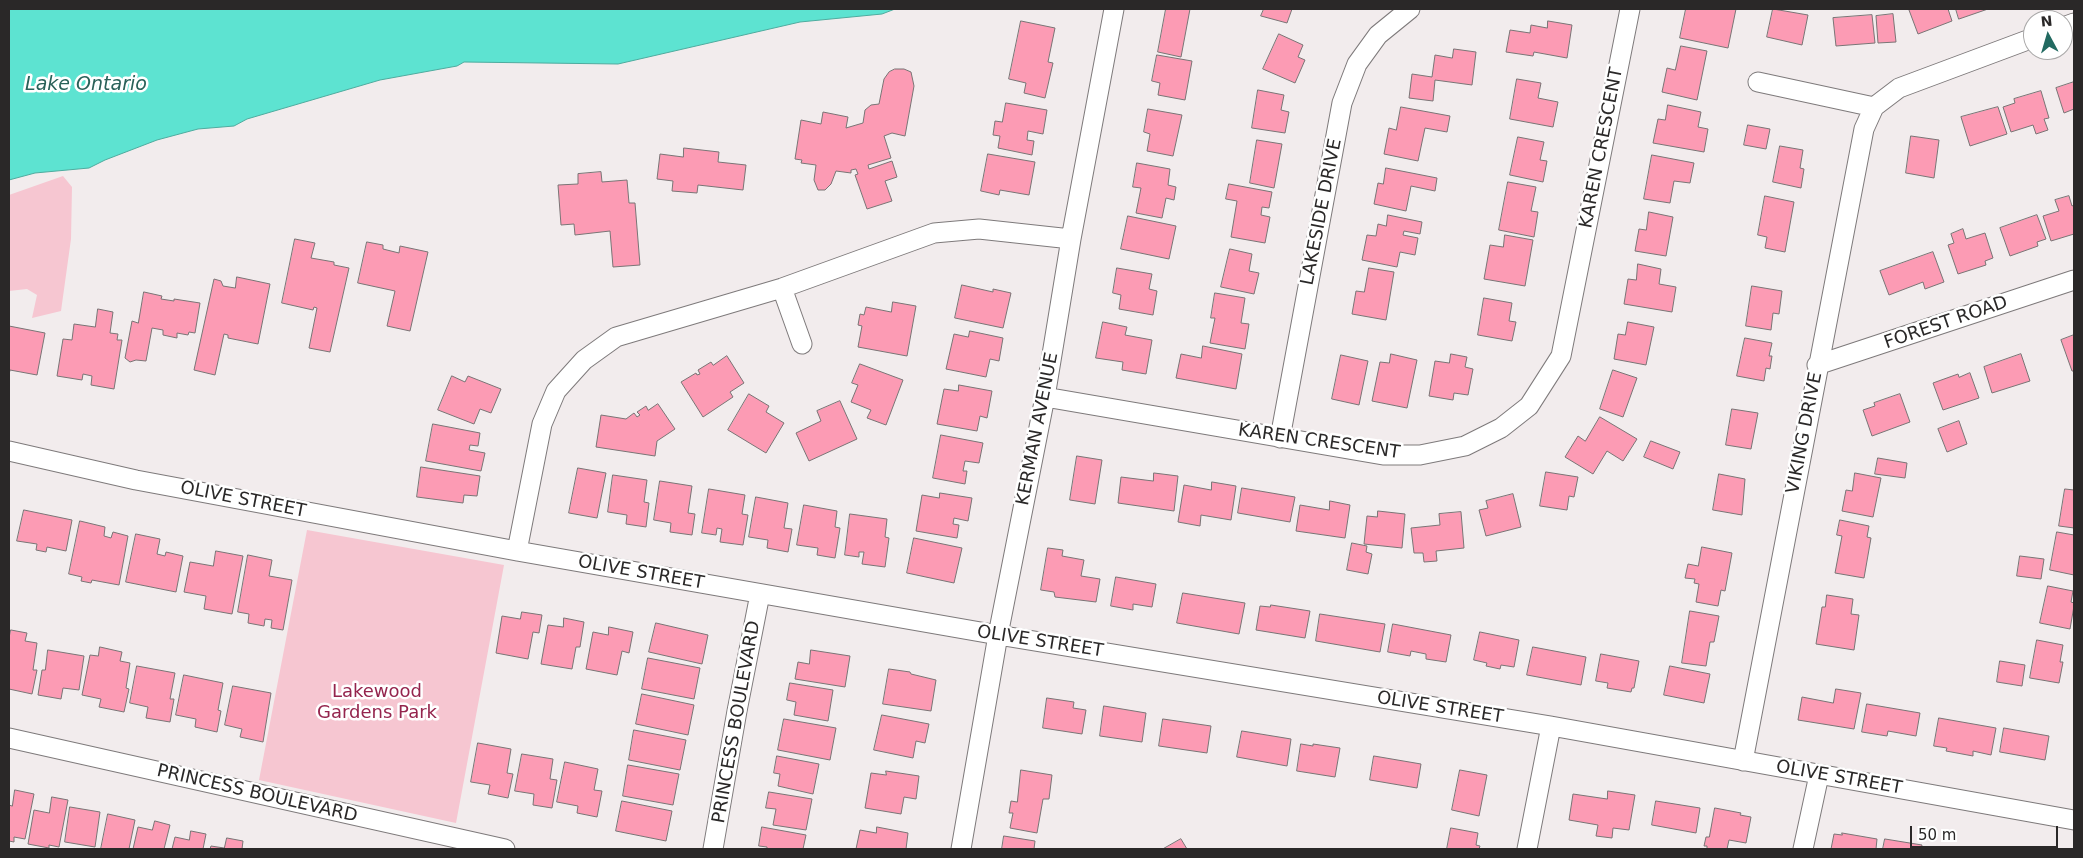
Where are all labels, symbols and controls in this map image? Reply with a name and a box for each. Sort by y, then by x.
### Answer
north arrow [2023,10,2073,60]
text: N [2040,13,2053,30]
street label: KAREN CRESCENT [1576,66,1628,230]
water label: Lake Ontario [25,74,147,96]
street label: LAKESIDE DRIVE [1297,137,1347,287]
street label: FOREST ROAD [1881,292,2011,354]
street label: KERMAN AVENUE [1013,351,1063,507]
street label: VIKING DRIVE [1783,370,1827,496]
street label: KAREN CRESCENT [1237,420,1401,464]
street label: OLIVE STREET [178,477,308,523]
street label: OLIVE STREET [576,551,706,595]
street label: PRINCESS BOULEVARD [709,619,765,825]
street label: OLIVE STREET [975,621,1105,663]
park label: Lakewood Gardens Park [317,681,437,724]
street label: OLIVE STREET [1375,687,1505,729]
street label: OLIVE STREET [1774,756,1904,800]
street label: PRINCESS BOULEVARD [155,760,359,828]
scale bar [1913,816,2060,848]
text: 50 m [1918,826,1956,844]

